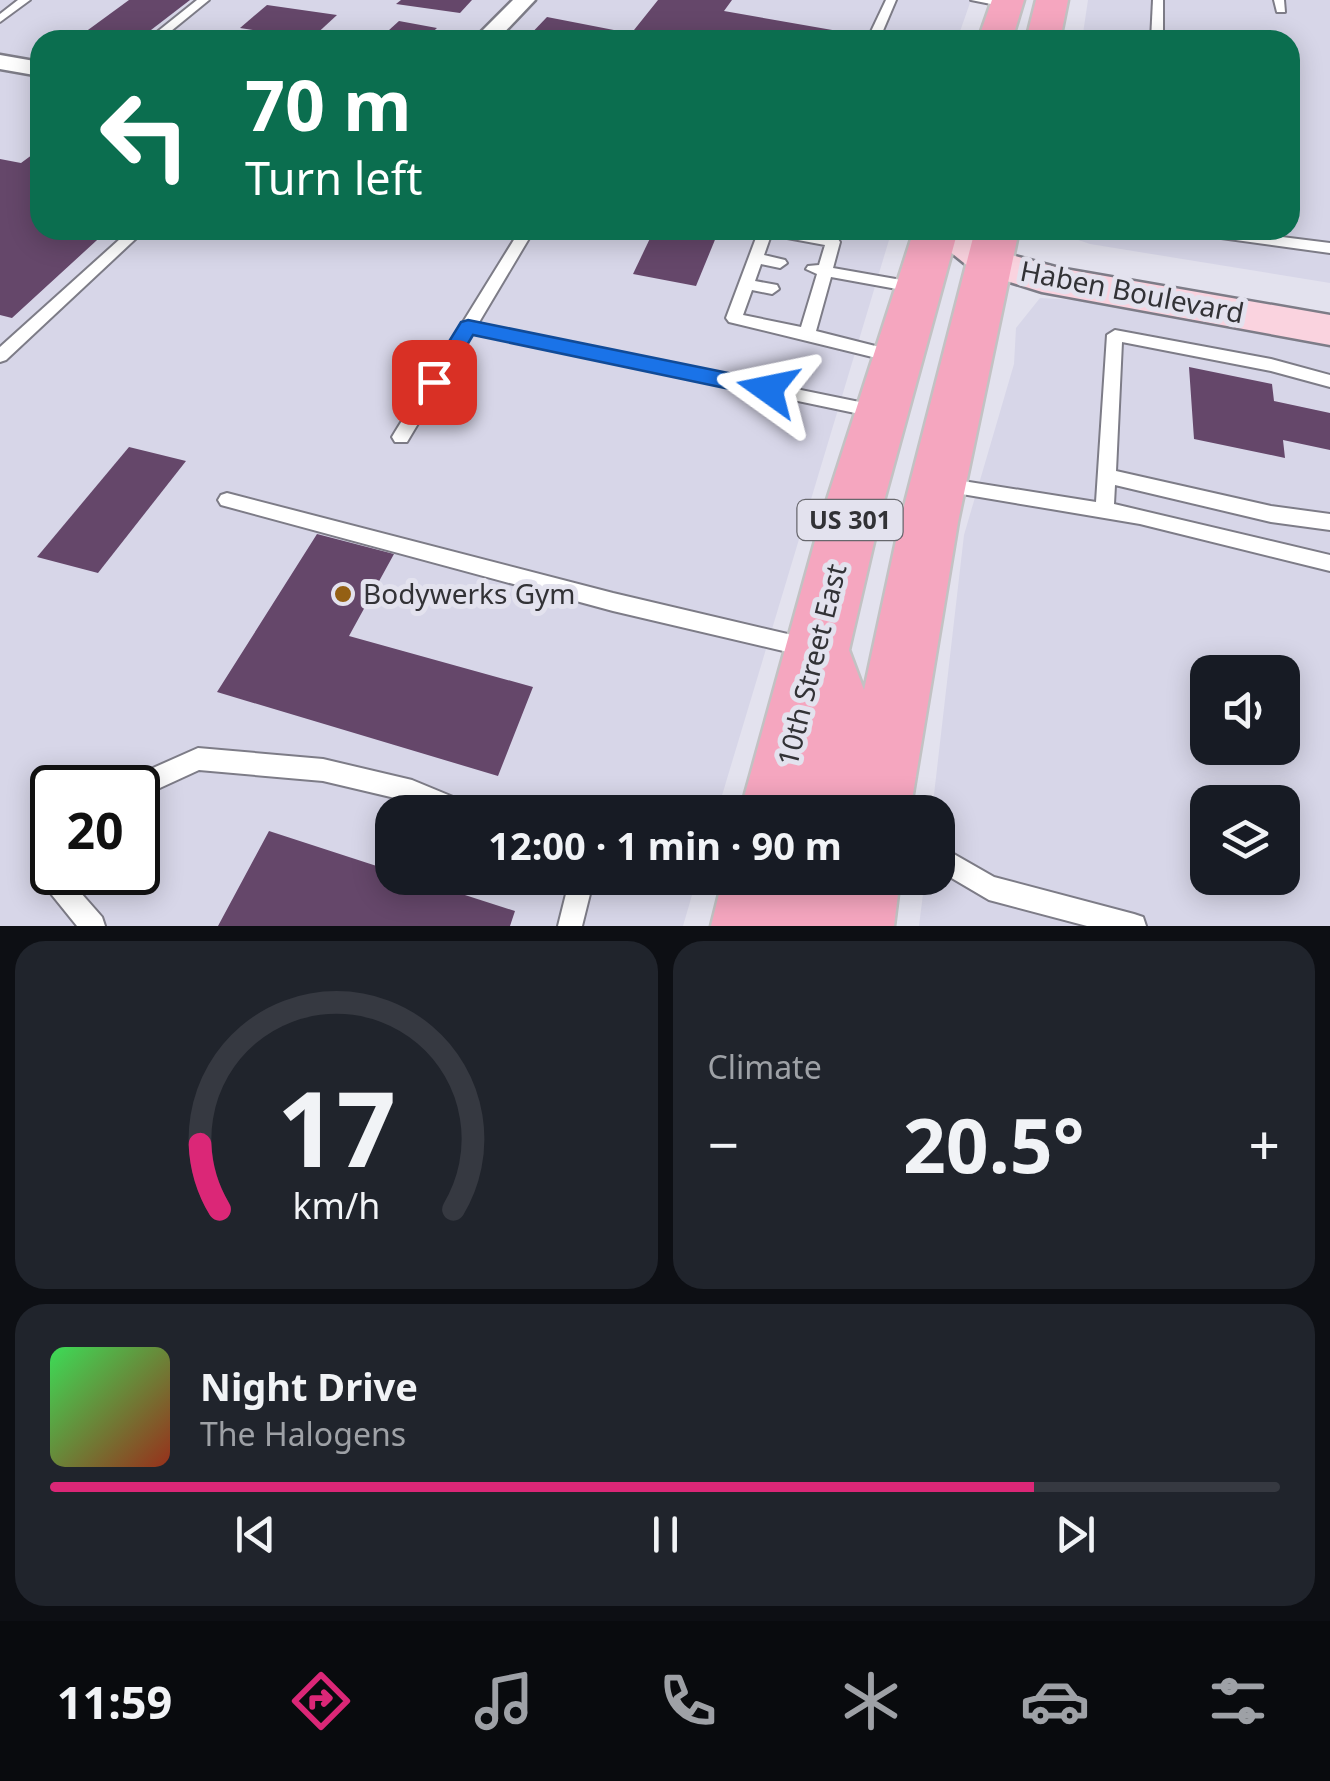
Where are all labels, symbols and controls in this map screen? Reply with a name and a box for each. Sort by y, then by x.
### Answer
text: 70 m [245,56,412,152]
icon: left [80,70,210,200]
text: Turn left [245,147,422,208]
street label: Haben Boulevard [1017,251,1247,331]
position arrow [716,337,820,441]
pin [392,340,477,425]
icon: arrive [407,355,462,410]
road number: US 301 [798,500,902,540]
street label: 10th Street East [768,560,855,770]
place label: Bodywerks Gym [363,574,576,612]
marker: Bodywerks Gym [332,583,354,605]
map controls [1190,655,1300,895]
button: sound [1190,655,1300,765]
speed limit sign: 20 [30,765,160,895]
button: layers [1190,785,1300,895]
text: 12:00 · 1 min · 90 m [488,819,842,871]
text: Climate [708,1045,822,1088]
text: 17 [277,1056,396,1197]
text: 20.5° [903,1093,1085,1195]
text: − [708,1106,739,1181]
text: + [1249,1106,1280,1181]
text: km/h [292,1181,380,1229]
text: Night Drive [200,1360,418,1412]
text: The Halogens [200,1412,406,1455]
icon: previous [228,1507,283,1562]
icon: pause [638,1507,693,1562]
icon: next [1048,1507,1103,1562]
icon: directions [286,1666,356,1736]
icon: music [469,1666,539,1736]
icon: phone [653,1666,723,1736]
icon: climate [836,1666,906,1736]
icon: car [1020,1666,1090,1736]
icon: filters [1203,1666,1273,1736]
text: 11:59 [57,1671,172,1732]

